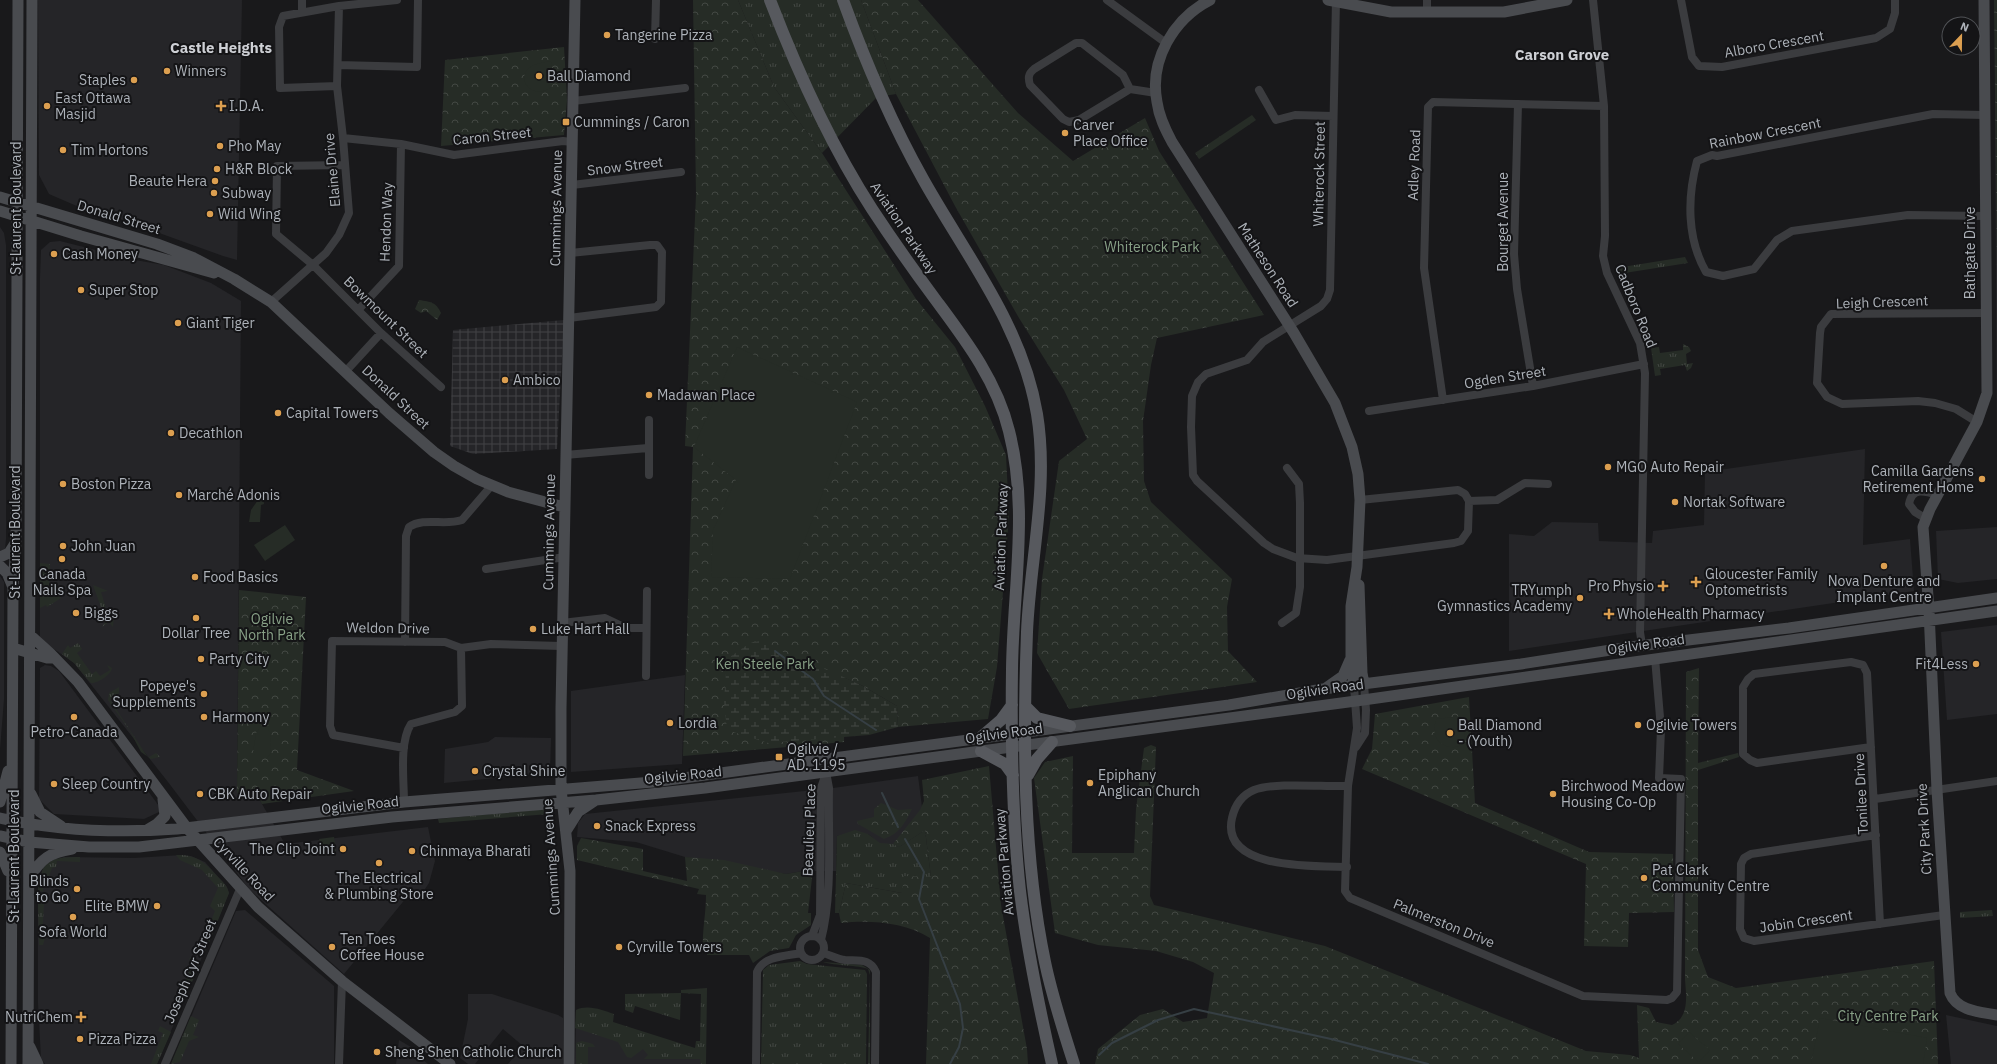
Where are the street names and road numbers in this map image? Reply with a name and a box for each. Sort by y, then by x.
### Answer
street label: Alboro Crescent [1723,26,1825,62]
street label: Rainbow Crescent [1708,113,1822,153]
street label: Whiterock Street [1309,121,1329,227]
street label: Caron Street [452,123,532,149]
street label: Adley Road [1404,129,1424,201]
street label: Elaine Drive [320,132,344,208]
street label: St-Laurent Boulevard [7,141,25,275]
street label: Cummings Avenue [546,149,566,267]
street label: Snow Street [586,152,664,180]
street label: Bourget Avenue [1494,172,1512,272]
street label: Aviation Parkway [867,178,942,278]
street label: Hendon Way [376,182,396,262]
street label: Donald Street [75,196,163,238]
street label: Bathgate Drive [1961,206,1979,299]
street label: Matheson Road [1234,219,1302,311]
street label: Cadboro Road [1611,262,1661,350]
street label: Bowmount Street [340,272,432,362]
street label: Leigh Crescent [1835,291,1929,313]
street label: Donald Street [358,361,434,433]
street label: Ogden Street [1463,362,1547,392]
street label: St-Laurent Boulevard [6,465,24,599]
street label: Cummings Avenue [539,473,559,591]
street label: Aviation Parkway [990,483,1012,591]
street label: Weldon Drive [346,618,430,638]
street label: Ogilvie Road [1606,630,1686,658]
street label: Ogilvie Road [1285,675,1365,703]
street label: Ogilvie Road [964,719,1044,747]
street label: Tonilee Drive [1850,753,1872,835]
street label: Ogilvie Road [643,762,723,788]
street label: Beaulieu Place [798,783,820,877]
street label: City Park Drive [1913,783,1935,875]
street label: St-Laurent Boulevard [5,789,23,923]
street label: Ogilvie Road [320,792,400,818]
street label: Cummings Avenue [538,798,564,916]
street label: Aviation Parkway [990,808,1018,916]
street label: Cyrville Road [209,833,279,905]
street label: Palmerston Drive [1391,894,1498,952]
street label: Jobin Crescent [1758,906,1854,936]
street label: Joseph Cyr Street [160,916,220,1026]

